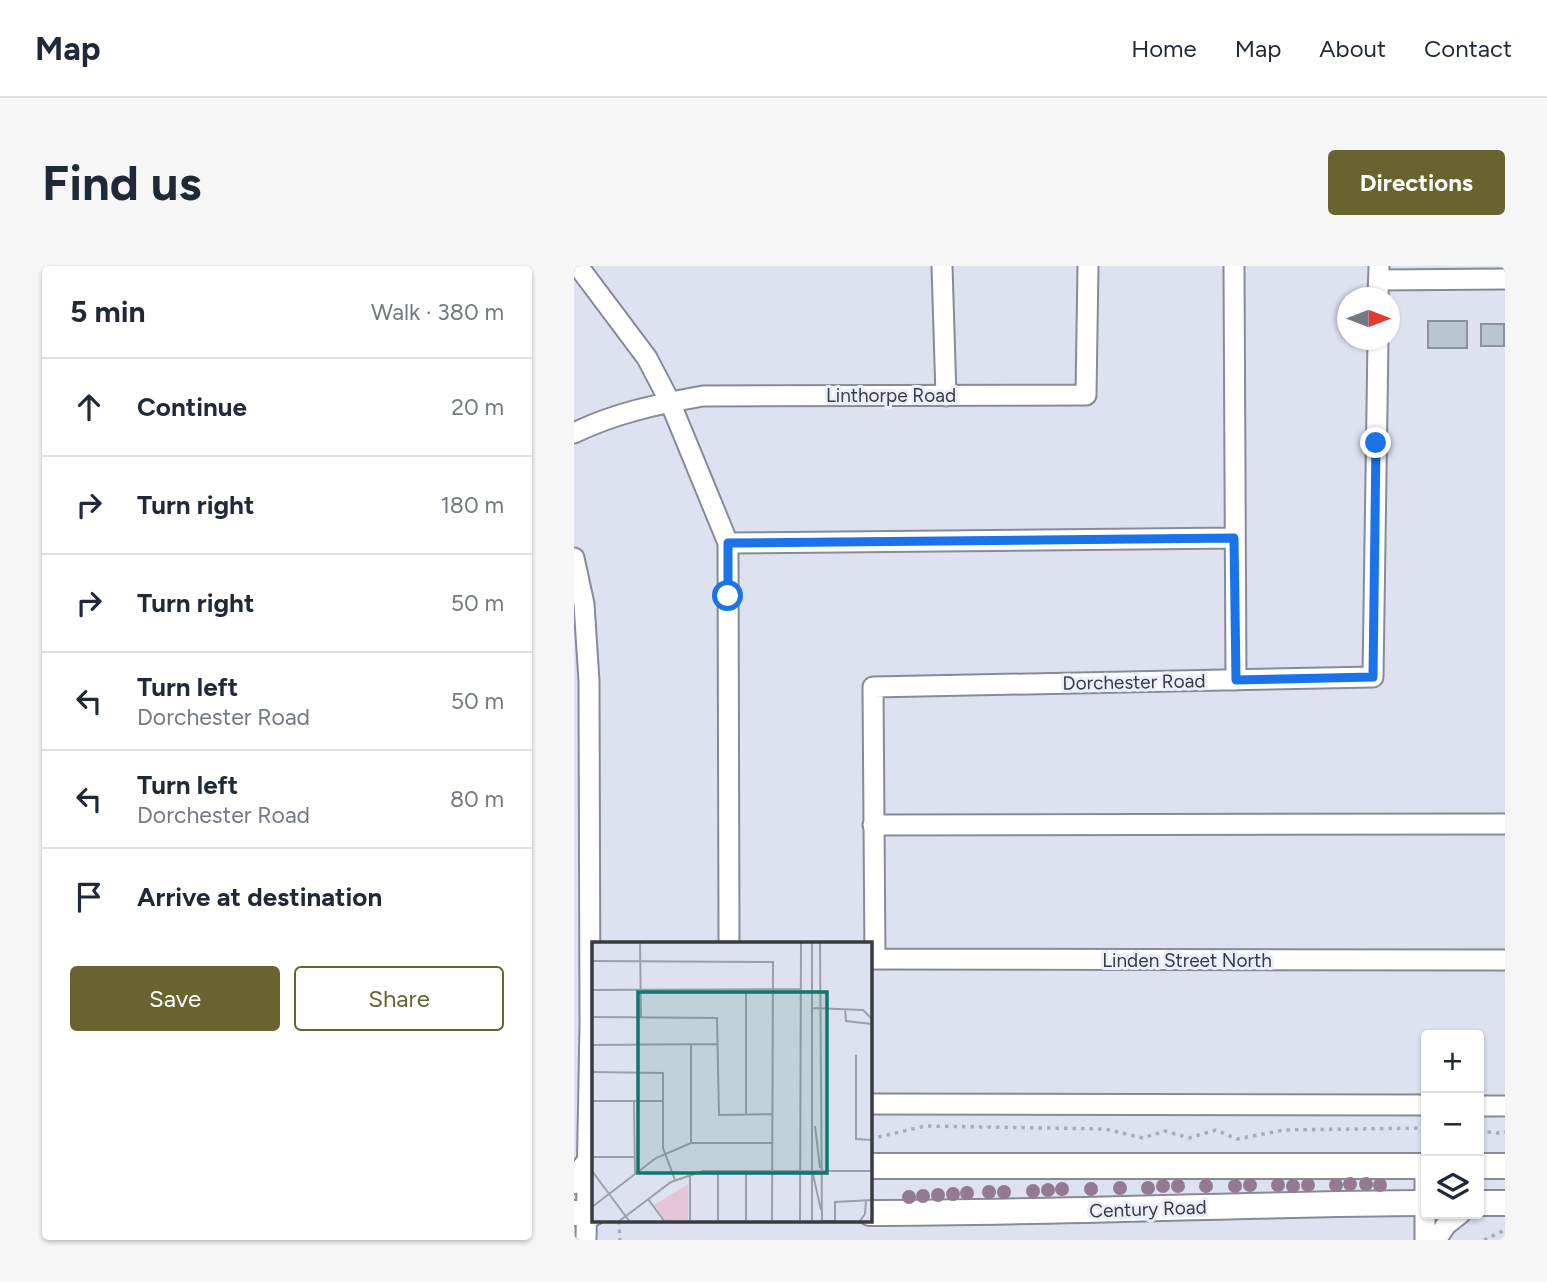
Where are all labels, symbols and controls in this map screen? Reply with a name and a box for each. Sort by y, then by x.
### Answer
text: Map [35,29,101,68]
text: Home [1131,34,1197,63]
text: Map [1235,34,1281,63]
text: About [1319,34,1386,63]
text: Contact [1424,34,1512,63]
button: Directions [1328,150,1505,215]
text: Find us [42,153,201,212]
north arrow [1337,287,1400,350]
text: 5 min [70,293,146,330]
text: Walk · 380 m [371,298,504,326]
street label: Linthorpe Road [826,384,956,407]
icon: ahead [70,388,108,426]
text: Continue [137,391,247,423]
text: 20 m [451,393,504,421]
route end [1360,427,1391,458]
icon: right [70,486,108,524]
text: Turn right [137,489,254,521]
text: 180 m [440,491,504,519]
route start [712,580,743,611]
icon: right [70,584,108,622]
text: Turn right [137,587,254,619]
text: 50 m [451,589,504,617]
street label: Dorchester Road [1062,669,1206,695]
text: Turn left [137,671,238,703]
icon: left [70,682,108,720]
text: 50 m [451,687,504,715]
text: Dorchester Road [137,703,310,731]
text: Turn left [137,769,238,801]
icon: left [70,780,108,818]
text: 80 m [450,785,504,813]
text: Dorchester Road [137,801,310,829]
icon: arrive [70,878,108,916]
text: Arrive at destination [137,881,382,913]
inset map [592,942,872,1222]
street label: Linden Street North [1102,949,1272,972]
button: Save [70,966,280,1031]
button: Share [294,966,504,1031]
map controls [1421,1030,1484,1219]
button: + [1421,1030,1484,1093]
button: − [1421,1093,1484,1156]
button: layers [1421,1156,1484,1219]
street label: Century Road [1089,1195,1207,1223]

